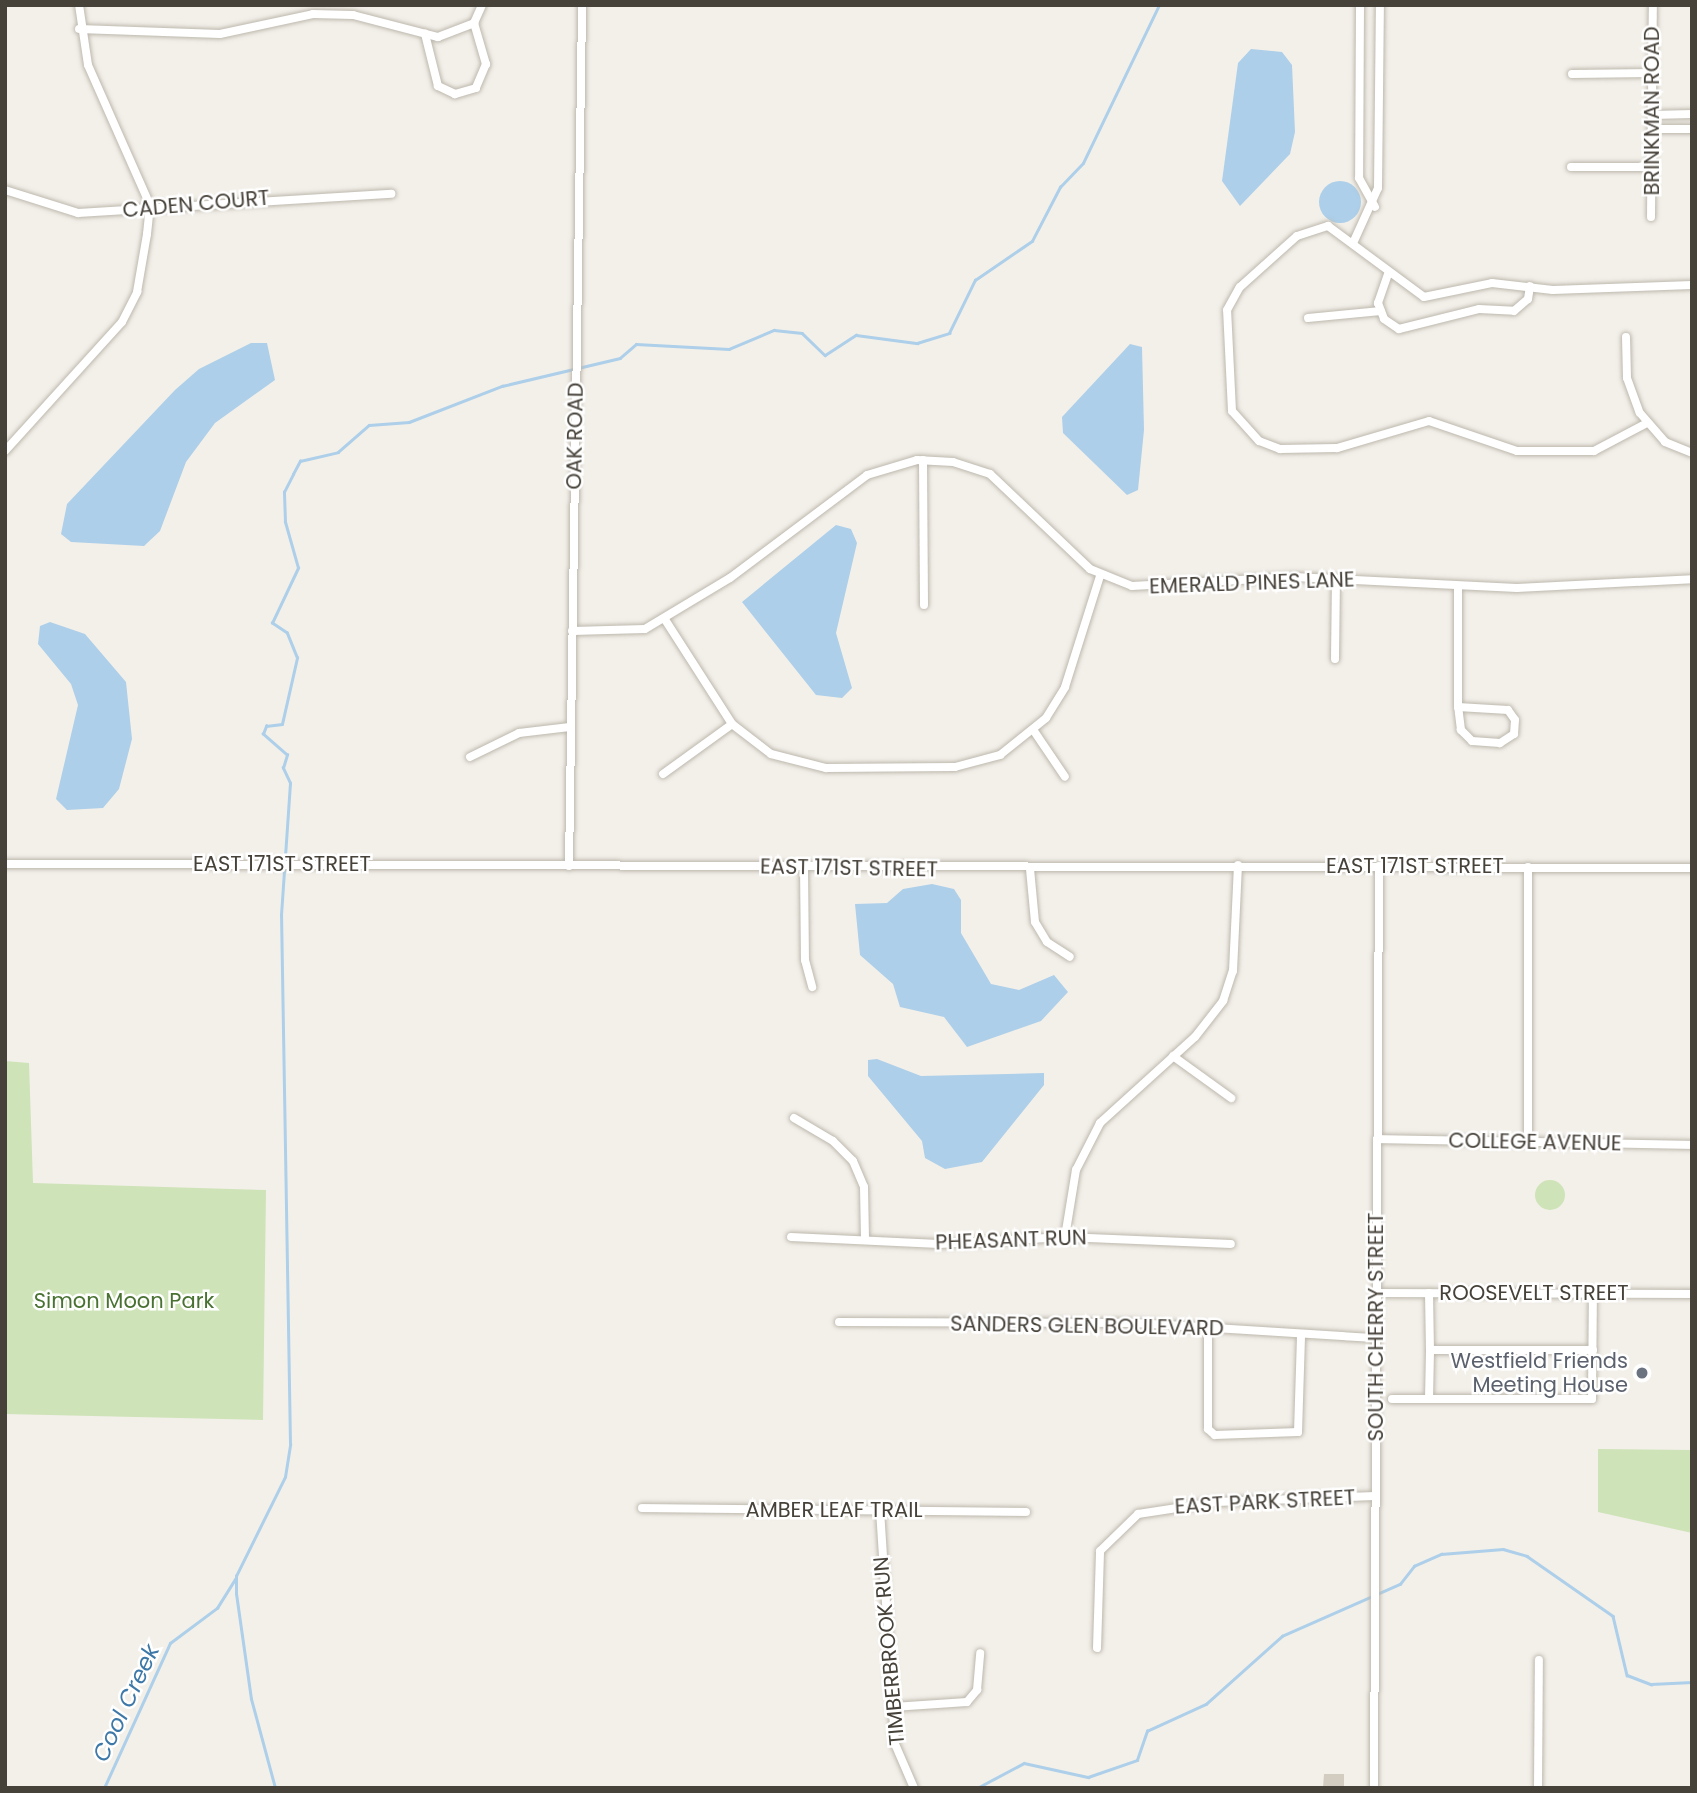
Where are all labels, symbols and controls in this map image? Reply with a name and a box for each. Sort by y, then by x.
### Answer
street label: BRINKMAN ROAD [1639,26,1665,196]
street label: CADEN COURT [121,185,271,223]
street label: OAK ROAD [561,382,589,490]
street label: EMERALD PINES LANE [1149,567,1355,599]
street label: EAST 171ST STREET [193,851,371,877]
street label: EAST 171ST STREET [1326,853,1504,879]
street label: EAST 171ST STREET [760,854,938,882]
street label: COLLEGE AVENUE [1448,1128,1622,1156]
street label: SOUTH CHERRY STREET [1363,1213,1389,1441]
street label: PHEASANT RUN [935,1225,1087,1255]
street label: ROOSEVELT STREET [1439,1280,1629,1306]
park label: Simon Moon Park [34,1288,214,1314]
street label: SANDERS GLEN BOULEVARD [950,1311,1224,1341]
place label: Westfield Friends Meeting House [1451,1348,1628,1398]
marker: Westfield Friends Meeting House [1634,1365,1650,1381]
street label: EAST PARK STREET [1174,1485,1356,1519]
street label: AMBER LEAF TRAIL [746,1497,922,1523]
street label: TIMBERBROOK RUN [868,1555,910,1747]
water label: Cool Creek [87,1640,165,1766]

